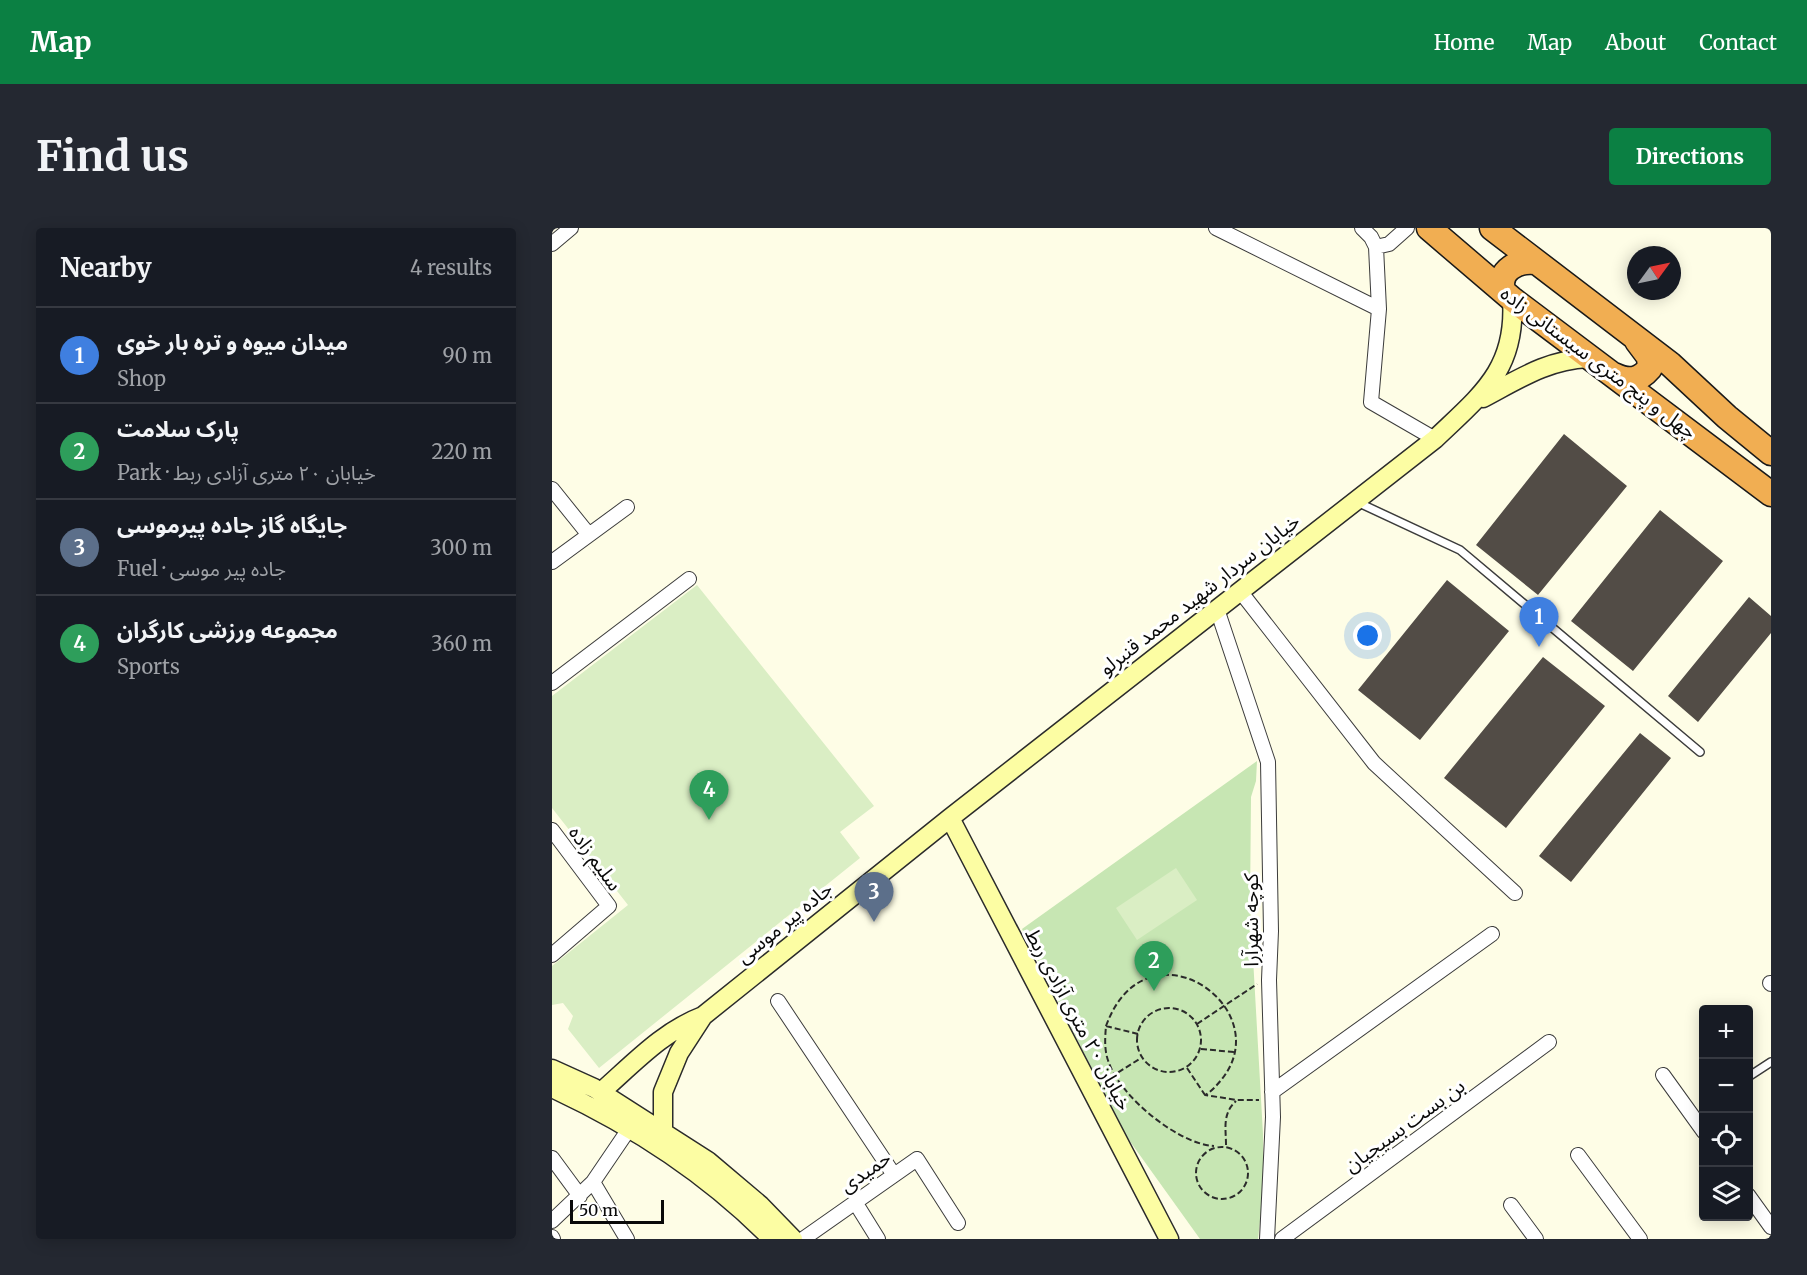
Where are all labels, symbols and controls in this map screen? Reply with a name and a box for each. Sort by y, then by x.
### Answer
text: Map [30,24,92,60]
text: Home [1434,29,1494,56]
text: Map [1527,29,1572,56]
text: About [1605,29,1666,56]
text: Contact [1699,29,1777,56]
button: Directions [1609,128,1771,185]
text: Find us [36,130,189,182]
north arrow [1627,246,1681,300]
text: Nearby [60,251,152,284]
text: 4 results [410,255,492,280]
street label: چهل و پنج متری سیستانی زاده [1494,280,1702,446]
text: میدان میوه و تره بار خوی [117,328,348,356]
text: 1 [75,343,84,368]
text: 90 m [442,343,492,368]
text: Shop [117,366,166,391]
text: پارک سلامت [117,415,239,443]
text: 2 [74,439,85,464]
text: 220 m [432,439,492,464]
text: Park · خیابان ۲۰ متری آزادی ربط [117,460,376,485]
street label: خیابان سردار شهید محمد قنبرلو [1094,508,1304,680]
text: جایگاه گاز جاده پیرموسی [117,511,347,539]
text: 3 [74,535,85,560]
text: 300 m [430,535,492,560]
text: Fuel · جاده پیر موسی [117,556,286,581]
pin: 1 [1520,598,1558,647]
text: مجموعه ورزشی کارگران [117,616,338,644]
your location [1353,621,1382,650]
text: 4 [73,631,86,656]
text: 360 m [431,631,492,656]
text: Sports [117,654,180,679]
pin: 4 [690,770,728,820]
street label: سلیم زاده [562,821,628,897]
pin: 3 [854,872,894,922]
street label: کوچه شهرآرا [1238,873,1264,967]
street label: جاده پیر موسی [731,876,838,969]
street label: خیابان ۲۰ متری آزادی ربط [1020,924,1138,1114]
pin: 2 [1134,942,1174,991]
map controls [1699,1005,1753,1221]
button: + [1699,1005,1753,1059]
button: − [1699,1059,1753,1113]
street label: بن بست بسیجیان [1339,1073,1469,1177]
button: locate [1699,1113,1753,1167]
street label: حمیدی [835,1145,895,1197]
button: layers [1699,1167,1753,1221]
scale bar [570,1197,664,1224]
text: 50 m [579,1200,618,1220]

